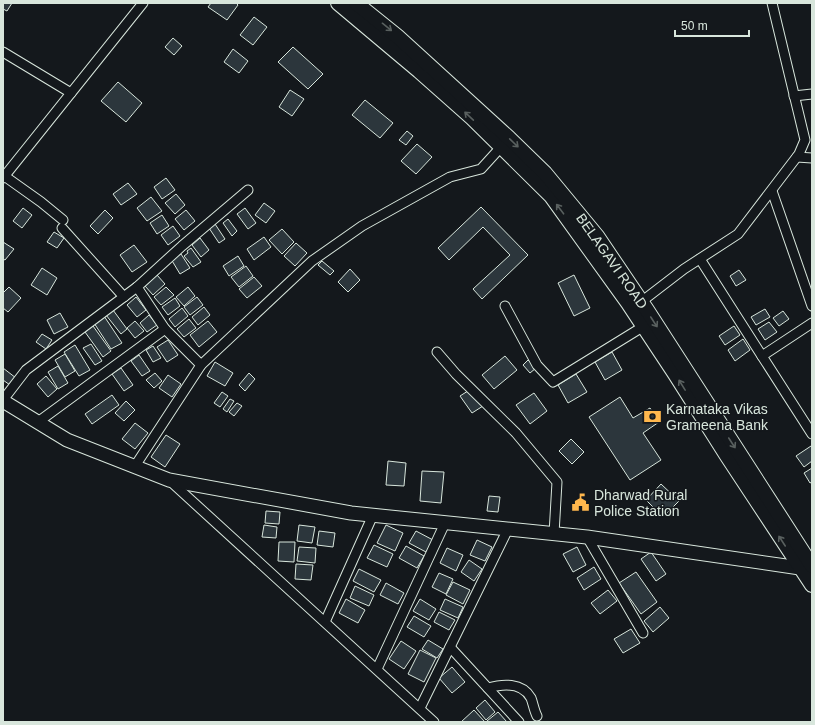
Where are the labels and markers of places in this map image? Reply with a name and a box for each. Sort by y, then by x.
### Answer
place label: Karnataka Vikas Grameena Bank [666,401,769,433]
bank icon: Karnataka Vikas Grameena Bank [643,407,663,427]
place label: Dharwad Rural Police Station [594,487,687,519]
public building icon: Dharwad Rural Police Station [571,493,591,513]

